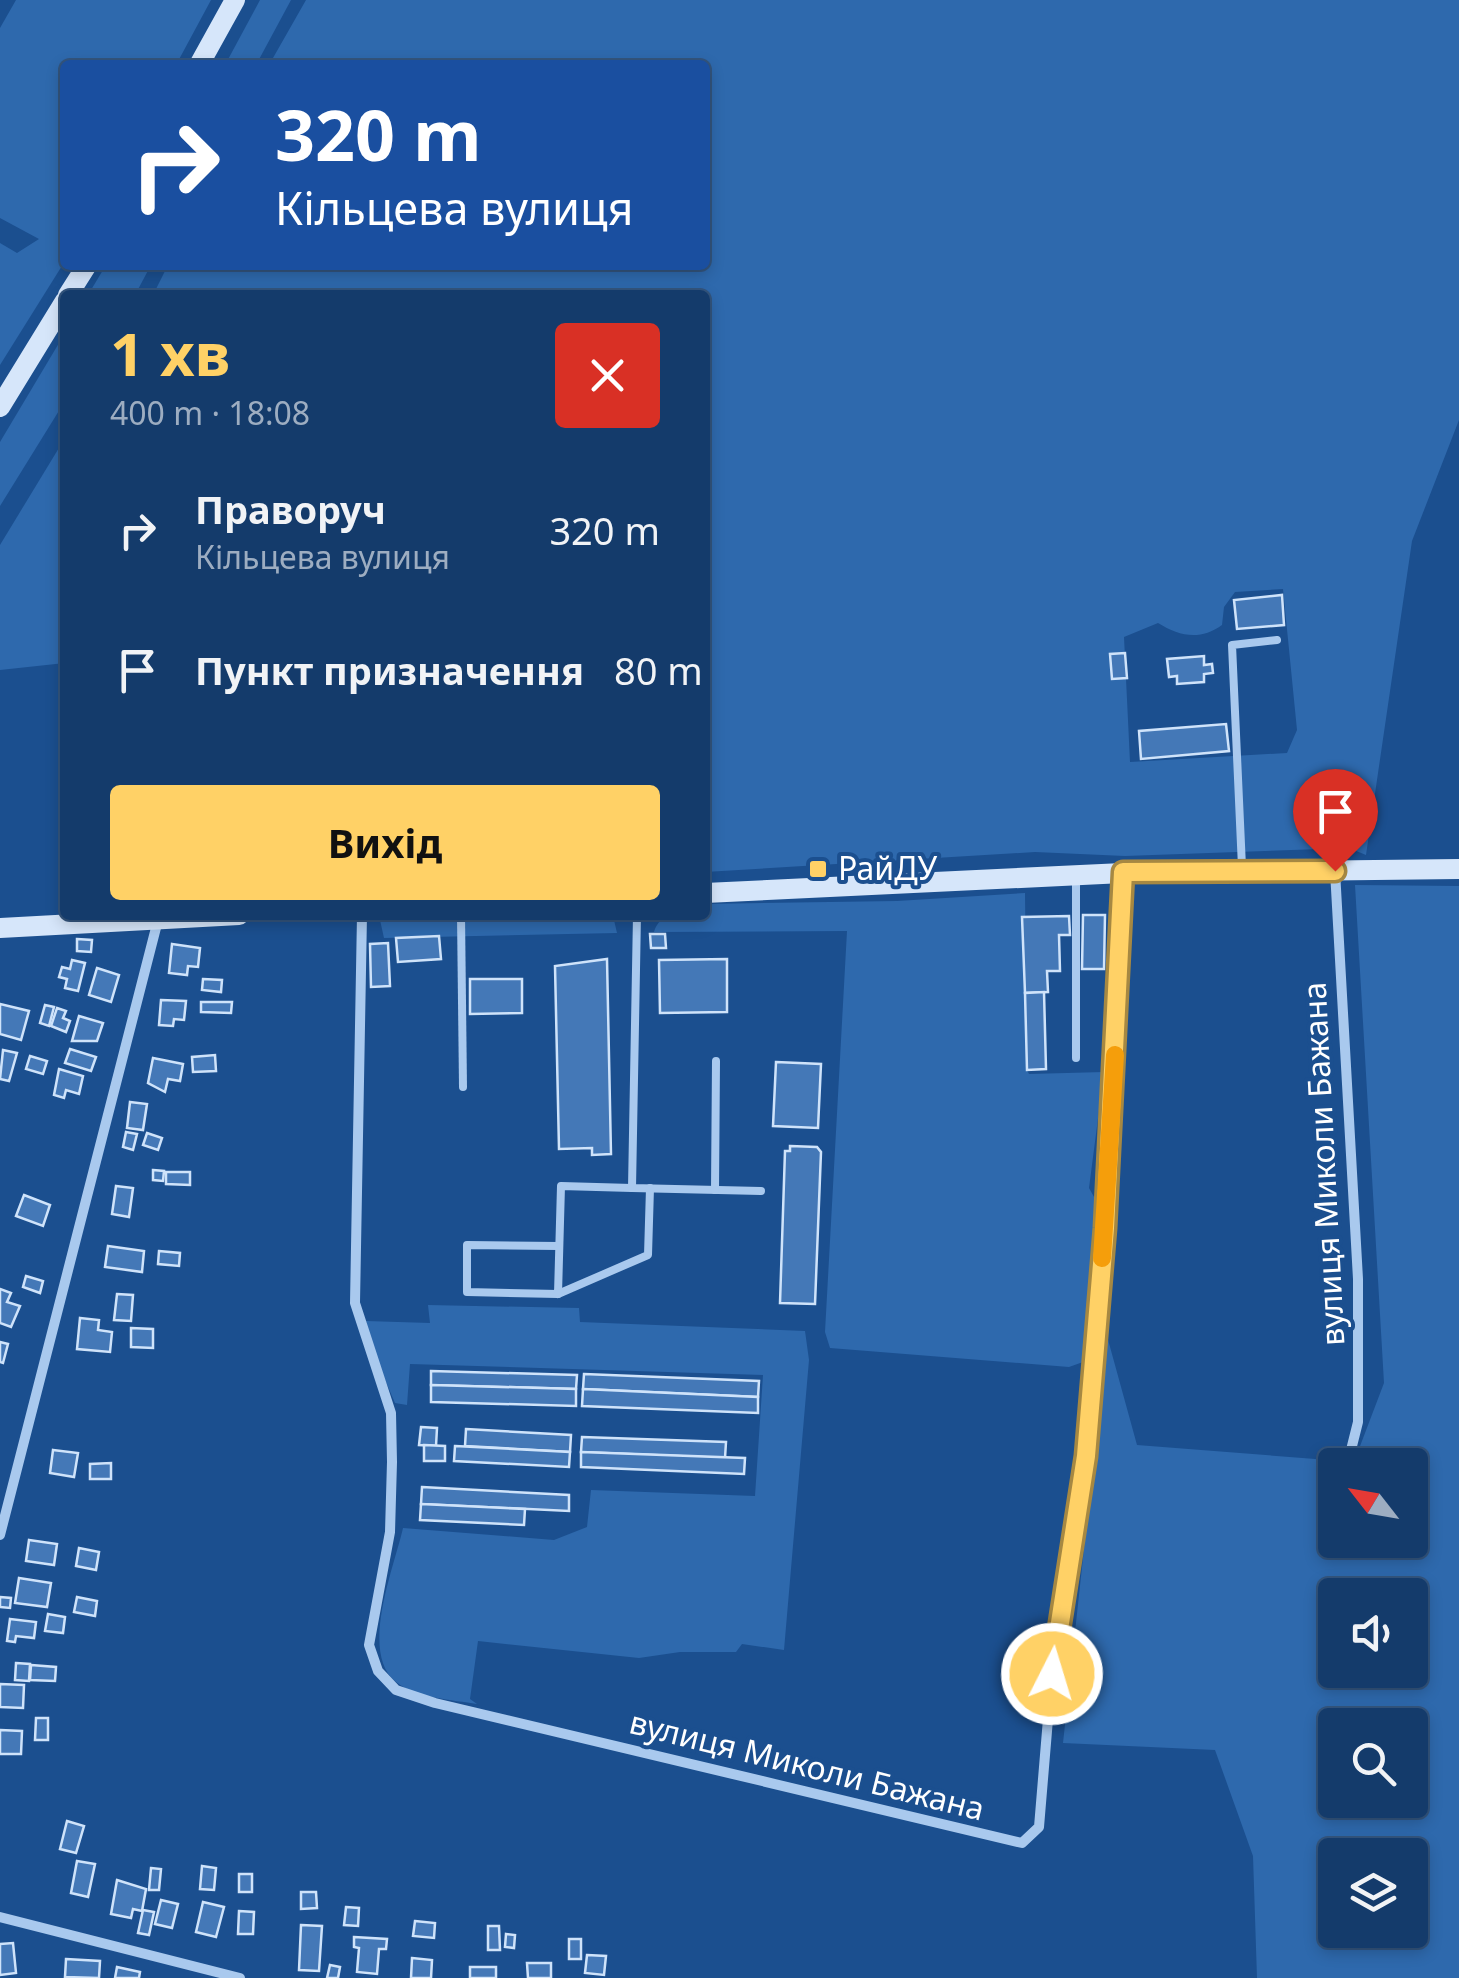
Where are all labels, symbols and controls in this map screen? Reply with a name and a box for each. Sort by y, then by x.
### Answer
text: 320 m [275,86,482,182]
icon: right [110,100,240,230]
text: Кільцева вулиця [275,177,634,238]
text: 1 хв [110,312,230,394]
button: close [555,323,660,428]
text: 400 m · 18:08 [110,391,310,434]
text: Праворуч [195,483,386,535]
icon: right [110,503,165,558]
text: 320 m [549,504,660,556]
text: Кільцева вулиця [195,535,450,578]
icon: arrive [110,643,165,698]
text: Пункт призначення [195,644,584,696]
text: 80 m [614,644,703,696]
pin [1293,769,1378,872]
icon: arrive [1308,784,1363,839]
button: Вихід [110,785,660,900]
place label: РайДУ [838,846,938,889]
marker: РайДУ [807,858,829,880]
street label: вулиця Миколи Бажана [1291,981,1354,1347]
north arrow [1318,1448,1428,1558]
map controls [1318,1448,1428,1948]
button: sound [1318,1578,1428,1688]
position arrow [1000,1622,1104,1726]
street label: вулиця Миколи Бажана [625,1700,989,1829]
button: search [1318,1708,1428,1818]
button: layers [1318,1838,1428,1948]

